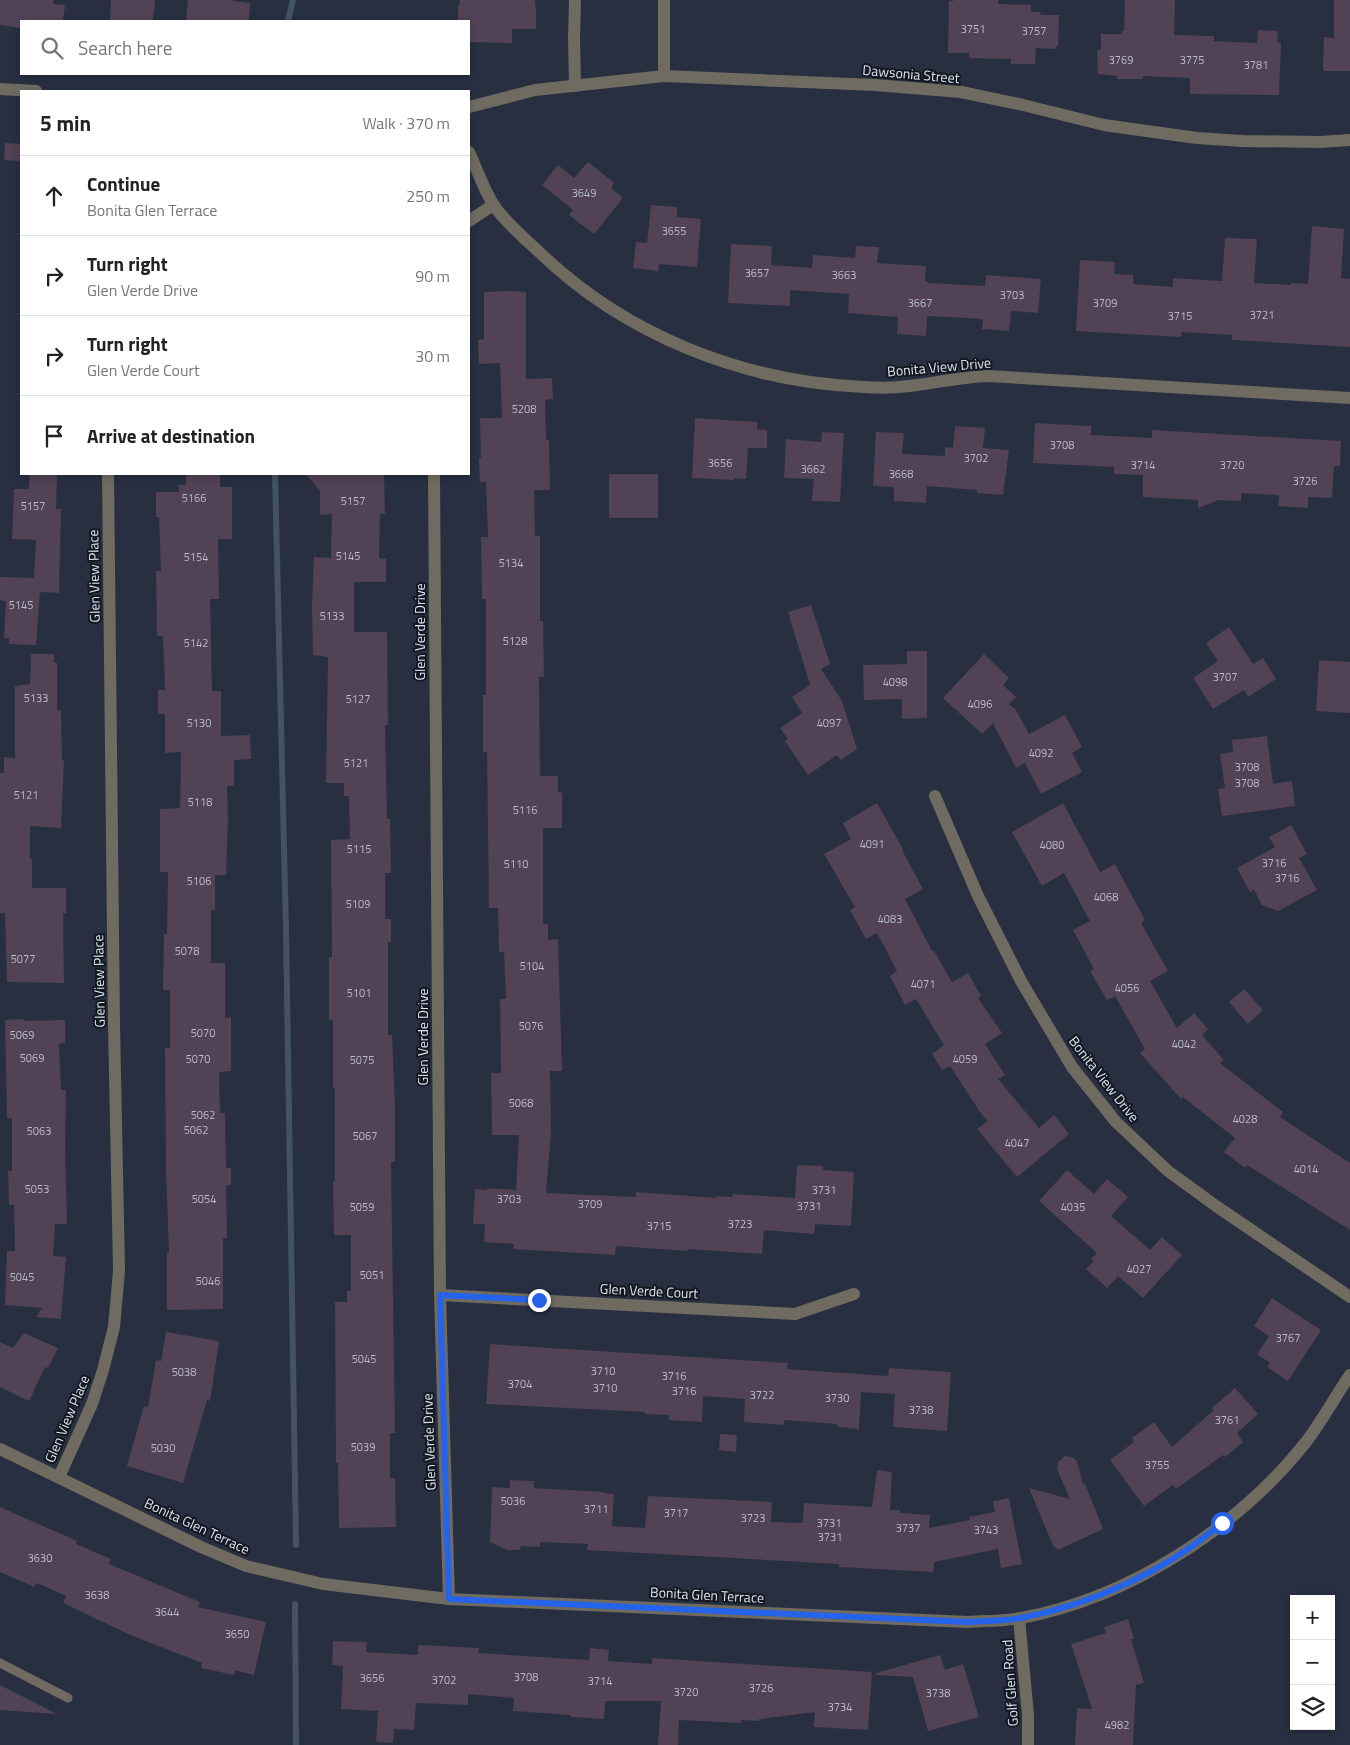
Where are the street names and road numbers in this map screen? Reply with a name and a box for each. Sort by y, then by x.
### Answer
street label: Dawsonia Street [862,59,961,88]
street label: Bonita View Drive [886,352,992,382]
street label: Glen View Place [82,529,105,623]
street label: Glen Verde Drive [409,583,430,681]
street label: Glen View Place [87,934,110,1028]
street label: Glen Verde Drive [412,988,433,1086]
street label: Bonita View Drive [1064,1031,1145,1126]
street label: Glen Verde Court [599,1277,699,1304]
street label: Glen View Place [39,1372,94,1466]
street label: Glen Verde Drive [416,1393,441,1491]
street label: Bonita Glen Terrace [141,1492,253,1559]
street label: Bonita Glen Terrace [650,1581,765,1608]
street label: Golf Glen Road [996,1639,1023,1727]

